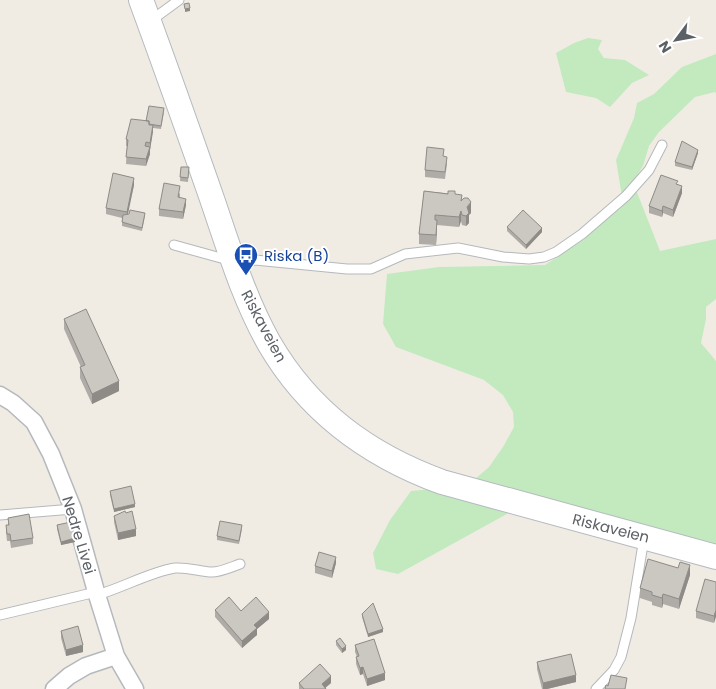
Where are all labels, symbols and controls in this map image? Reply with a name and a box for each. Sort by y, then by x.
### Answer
north arrow [651,15,701,65]
text: N [654,37,676,57]
bus stop icon: Riska (B) [233,242,259,276]
place label: Riska (B) [264,245,329,266]
street label: Riskaveien [236,286,292,366]
street label: Nedre Livei [57,493,101,577]
street label: Riskaveien [570,508,652,548]

